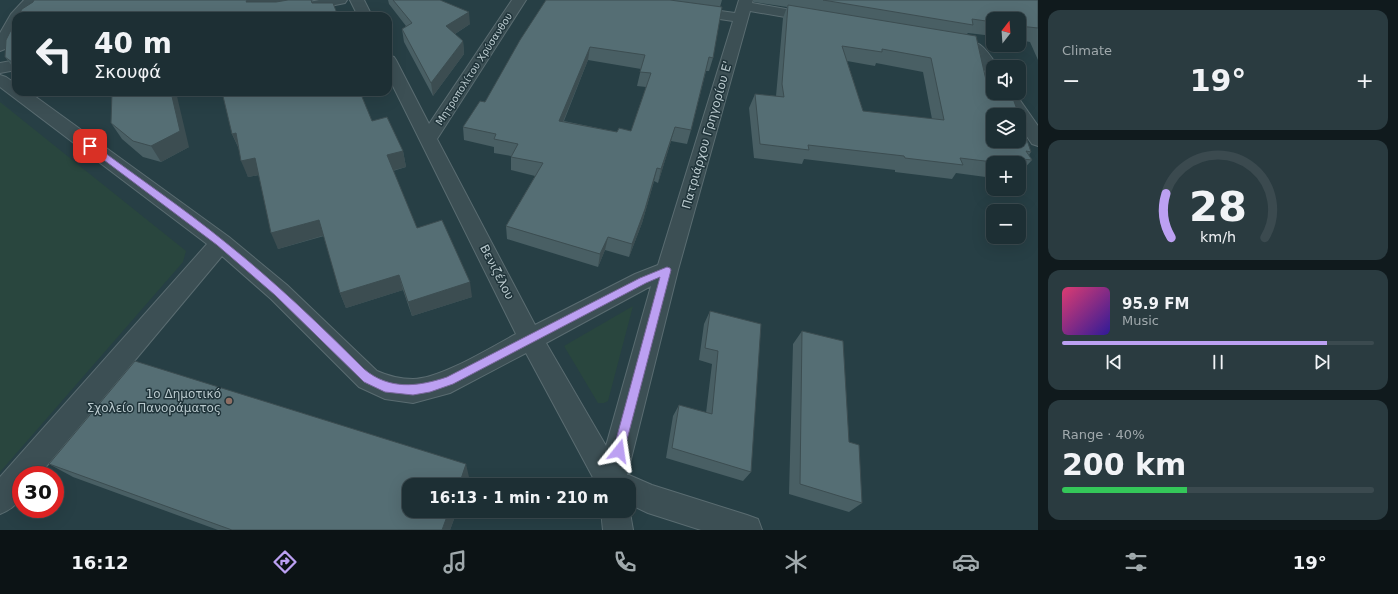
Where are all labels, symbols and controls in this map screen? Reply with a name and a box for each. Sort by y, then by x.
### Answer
street label: Μητροπολίτου Χρύσανθου [434,11,515,127]
north arrow [986,12,1026,52]
map controls [986,12,1026,244]
text: 40 m [94,27,172,60]
icon: left [28,28,80,80]
text: Climate [1062,43,1112,58]
street label: Πατριάρχου Γρηγορίου Ε' [679,59,735,211]
button: sound [986,60,1026,100]
text: Σκουφά [94,61,161,82]
text: 19° [1190,63,1246,98]
text: − [1062,68,1080,93]
text: + [1356,68,1374,93]
button: layers [986,108,1026,148]
pin [73,129,107,163]
icon: arrive [79,135,101,157]
button: + [986,156,1026,196]
text: 28 [1189,182,1247,231]
button: − [986,204,1026,244]
text: km/h [1200,229,1236,245]
street label: Βενιζέλου [477,242,517,302]
text: 95.9 FM [1122,295,1189,313]
text: Music [1122,313,1159,328]
icon: previous [1103,351,1125,373]
icon: pause [1207,351,1229,373]
icon: next [1311,351,1333,373]
place label: 1ο Δημοτικό Σχολείο Πανοράματος [87,387,221,415]
marker: 1ο Δημοτικό Σχολείο Πανοράματος [224,396,234,406]
text: Range · 40% [1062,427,1145,442]
position arrow [598,430,640,472]
text: 200 km [1062,447,1186,482]
speed limit sign: 30 [12,466,64,518]
text: 16:13 · 1 min · 210 m [429,489,609,507]
icon: directions [271,548,299,576]
icon: music [441,548,469,576]
icon: phone [611,548,639,576]
icon: climate [782,548,810,576]
icon: car [952,548,980,576]
icon: filters [1122,548,1150,576]
text: 16:12 [71,552,128,573]
text: 19° [1293,552,1327,573]

